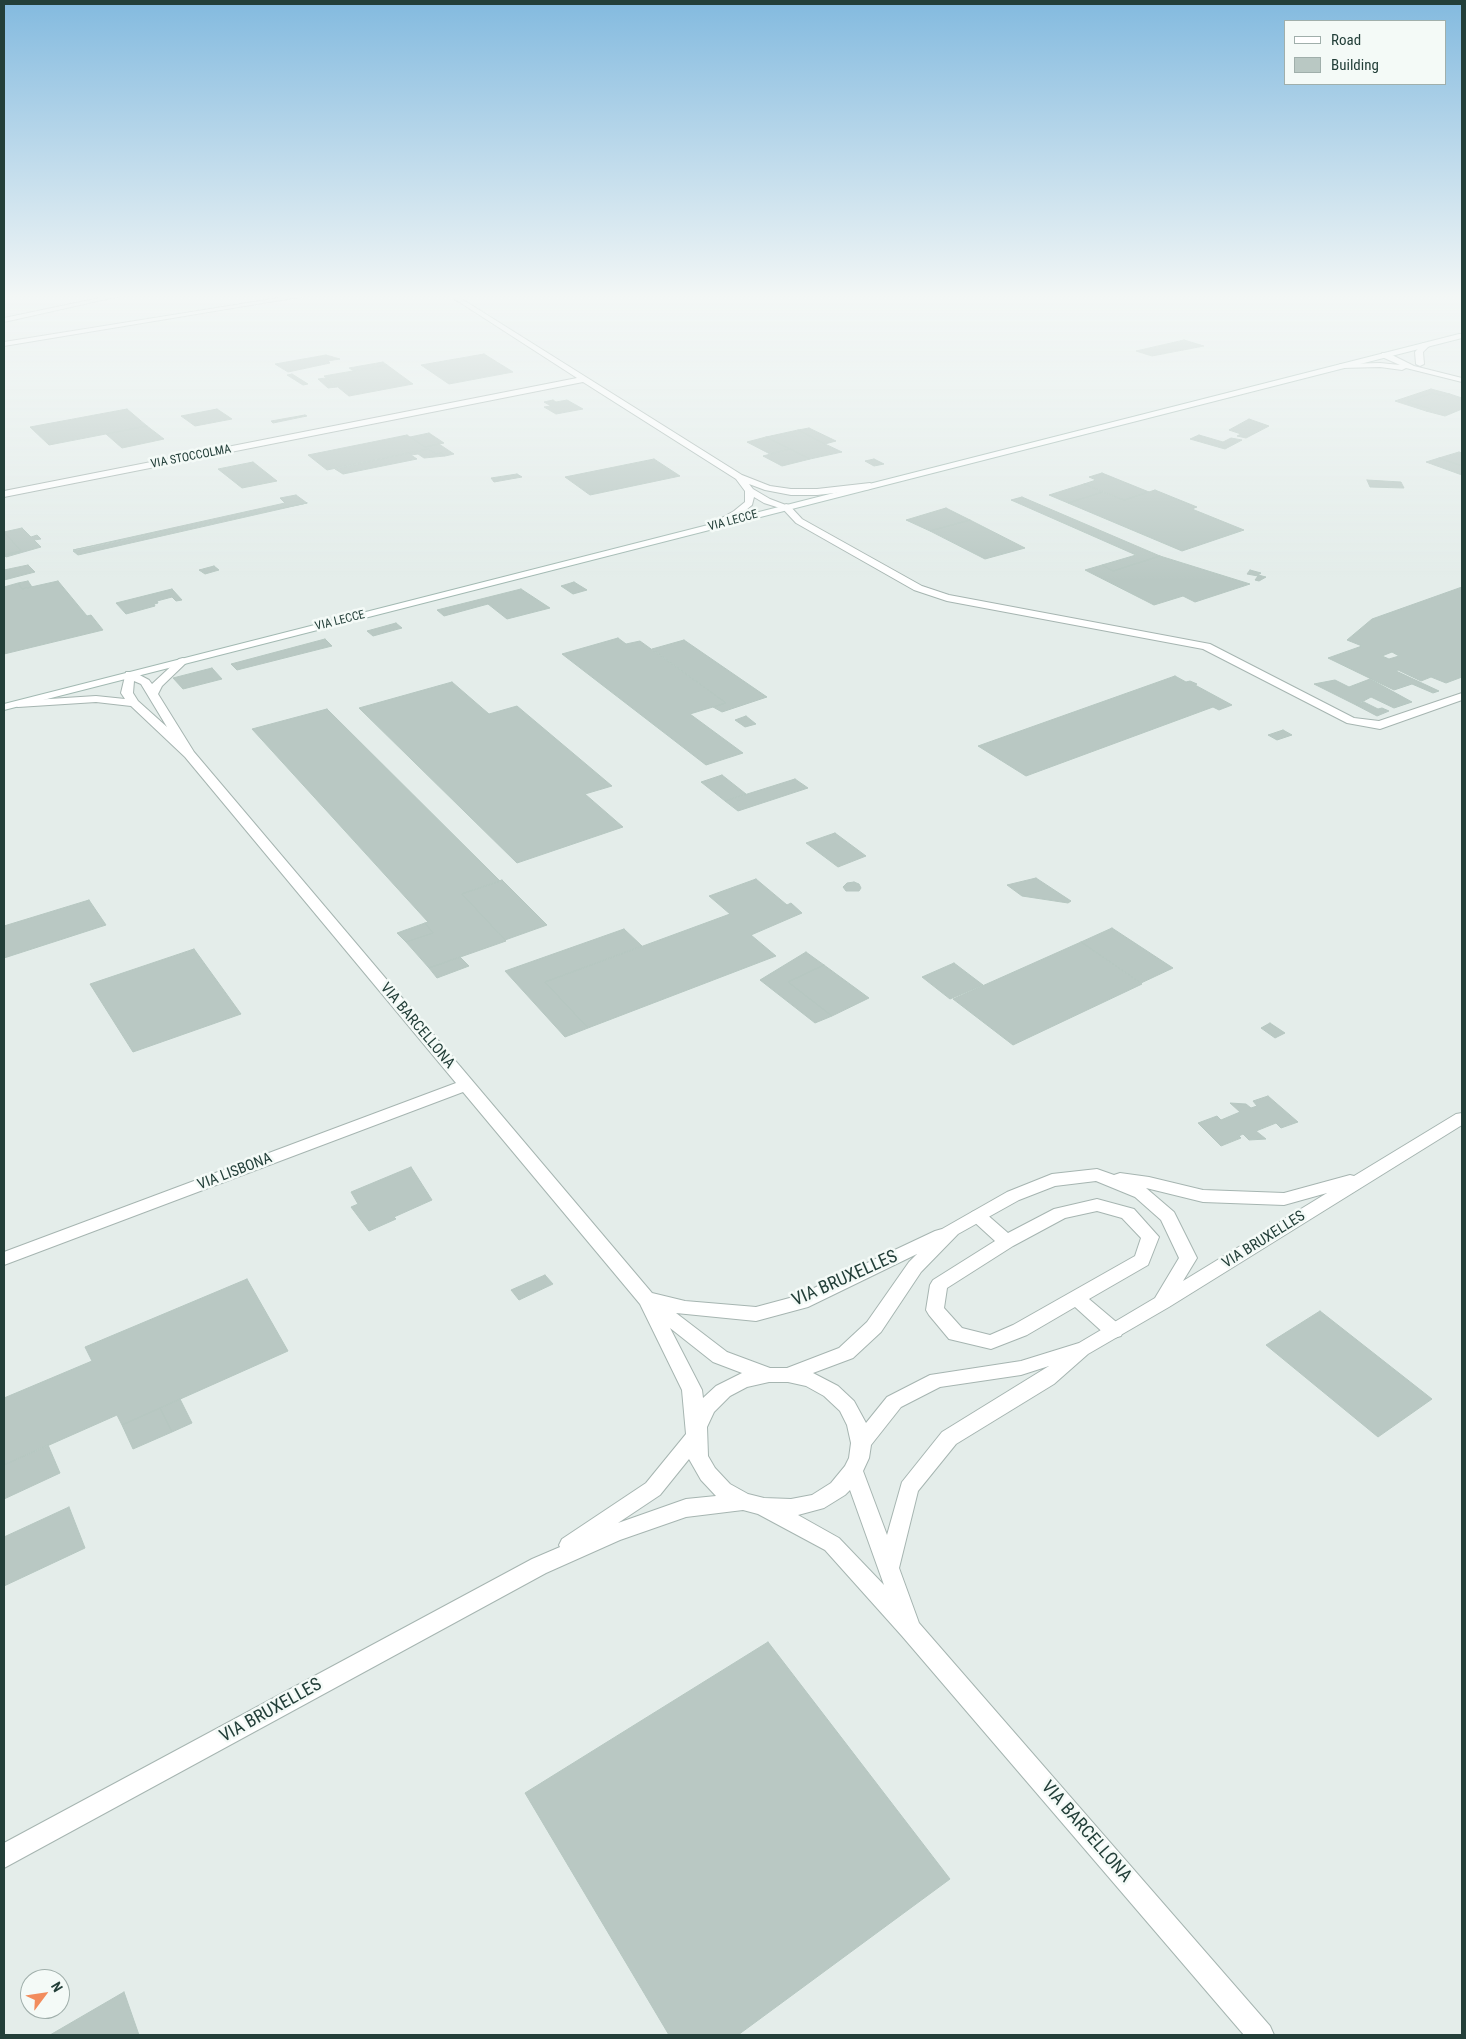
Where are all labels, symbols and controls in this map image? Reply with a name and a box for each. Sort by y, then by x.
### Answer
legend [1284,20,1446,85]
text: Road [1331,31,1361,49]
text: Building [1331,56,1379,74]
street label: VIA STOCCOLMA [150,442,232,472]
street label: VIA LECCE [707,507,759,535]
street label: VIA LECCE [314,608,366,634]
street label: VIA BARCELLONA [376,980,458,1072]
street label: VIA LISBONA [195,1150,275,1194]
street label: VIA BRUXELLES [1219,1207,1309,1273]
street label: VIA BRUXELLES [789,1246,901,1312]
street label: VIA BRUXELLES [216,1674,326,1748]
street label: VIA BARCELLONA [1036,1777,1136,1887]
north arrow [20,1969,70,2019]
text: N [48,1979,66,1995]

